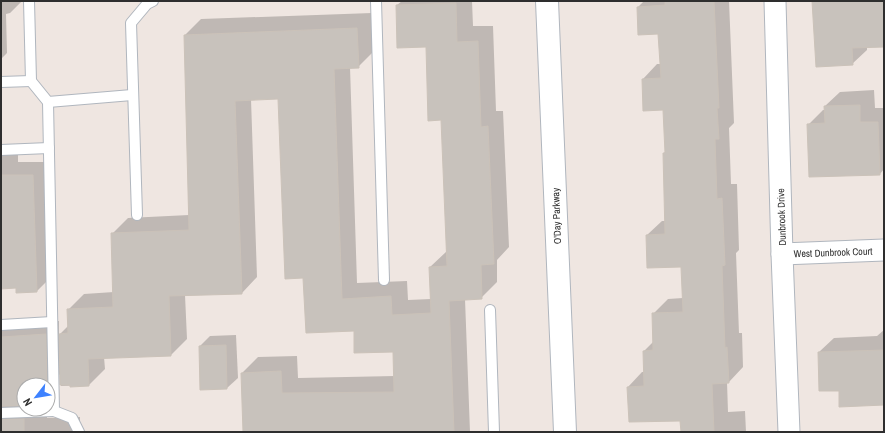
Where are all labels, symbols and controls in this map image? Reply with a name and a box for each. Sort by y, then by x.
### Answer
street label: O'Day Parkway [549,187,564,244]
street label: Dunbrook Drive [774,188,789,246]
street label: West Dunbrook Court [793,245,873,260]
north arrow [16,377,56,417]
text: N [20,396,35,409]

